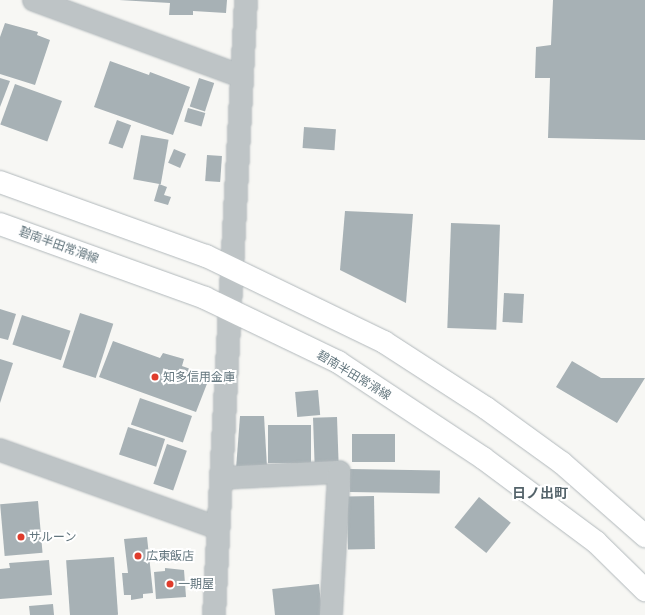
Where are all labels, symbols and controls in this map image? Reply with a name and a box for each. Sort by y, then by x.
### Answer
street label: 碧南半田常滑線 [17,224,101,266]
street label: 碧南半田常滑線 [314,347,394,403]
place label: 知多信用金庫 [163,370,235,384]
marker: 知多信用金庫 [150,372,160,382]
district label: 日ノ出町 [512,485,568,501]
place label: サルーン [29,530,77,544]
marker: サルーン [16,532,26,542]
place label: 広東飯店 [146,549,194,563]
marker: 広東飯店 [133,551,143,561]
place label: 一期屋 [178,577,214,591]
marker: 一期屋 [165,579,175,589]

